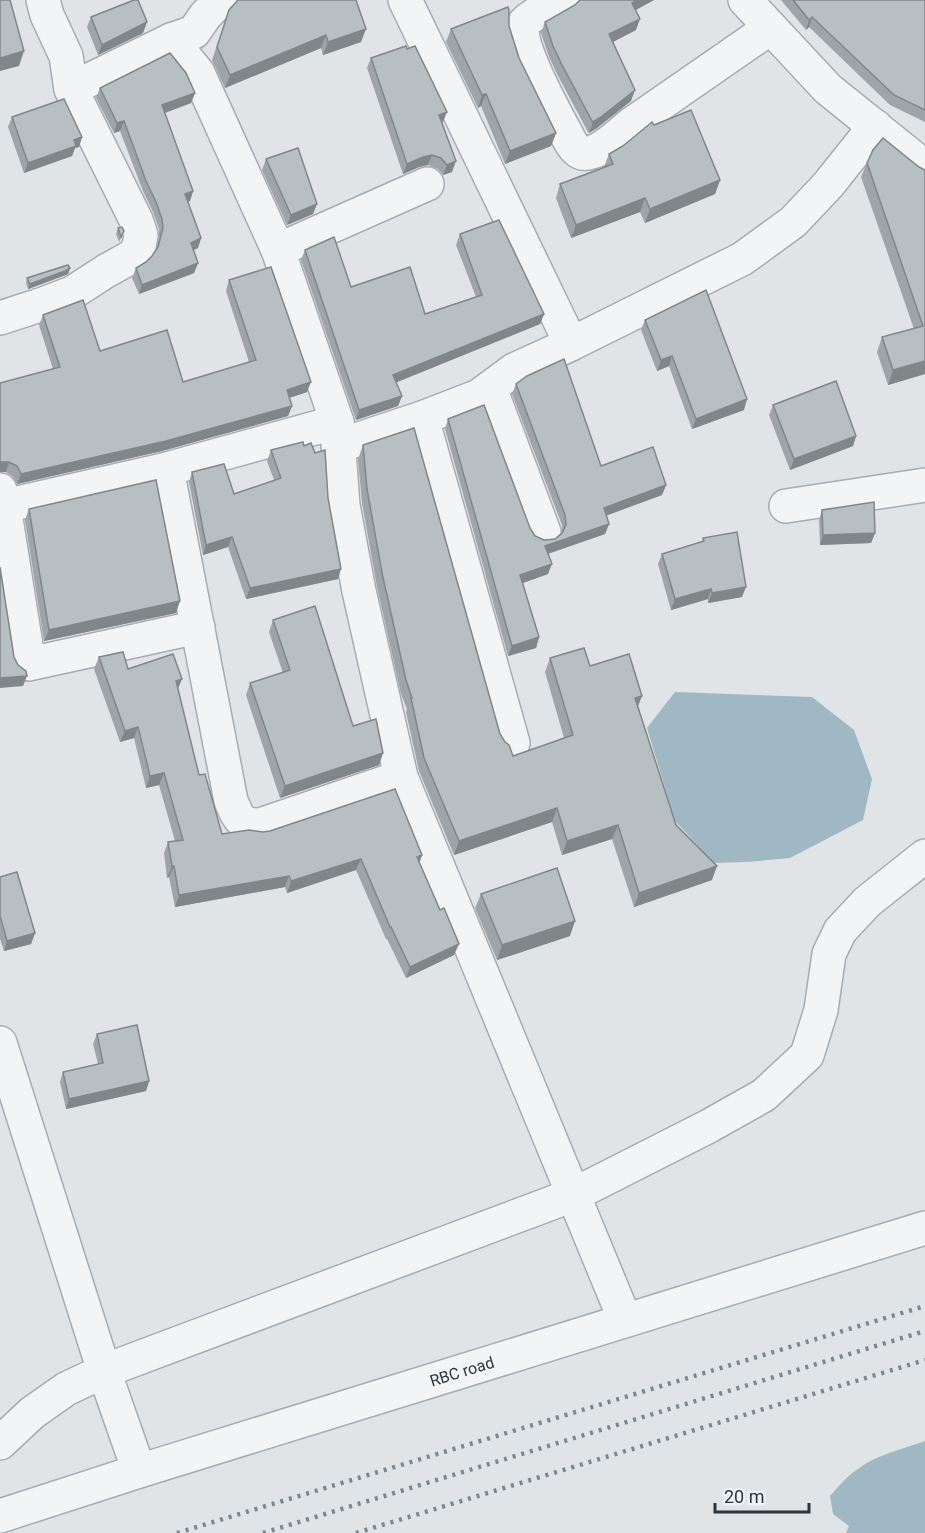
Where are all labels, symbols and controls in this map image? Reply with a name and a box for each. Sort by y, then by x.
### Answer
street label: RBC road [427,1352,496,1390]
scale bar [715,1476,810,1514]
text: 20 m [724,1486,764,1507]

